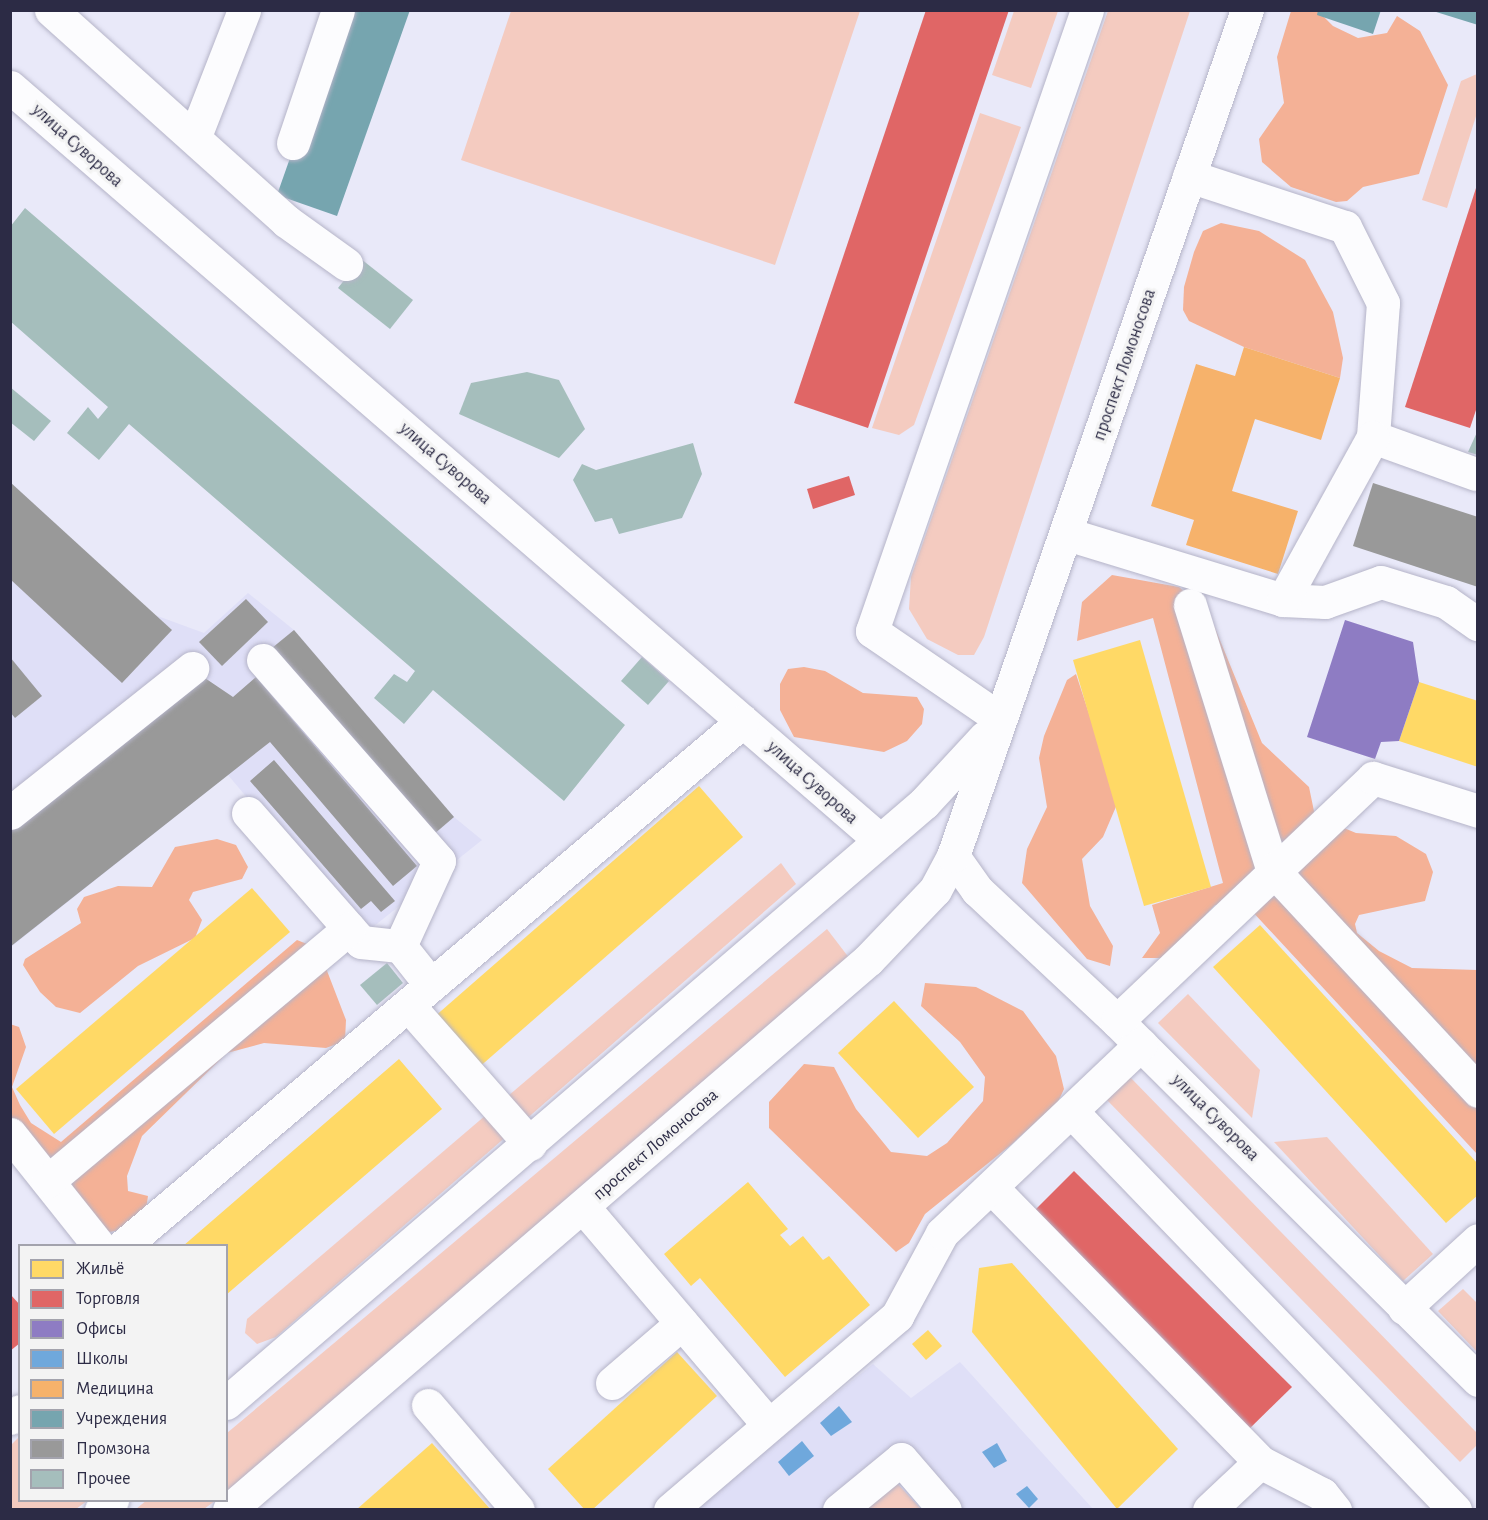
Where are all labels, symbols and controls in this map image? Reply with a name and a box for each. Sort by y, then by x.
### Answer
street label: улица Суворова [27,100,127,192]
street label: проспект Ломоносова [1089,286,1161,444]
street label: улица Суворова [395,418,495,510]
street label: улица Суворова [762,737,862,829]
street label: улица Суворова [1167,1070,1263,1166]
street label: проспект Ломоносова [589,1085,723,1205]
legend [18,1244,228,1502]
text: Жильё [76,1260,124,1278]
text: Торговля [76,1290,140,1308]
text: Офисы [76,1320,127,1338]
text: Школы [76,1350,128,1368]
text: Медицина [76,1380,154,1398]
text: Учреждения [76,1410,167,1428]
text: Промзона [76,1440,150,1458]
text: Прочее [76,1470,131,1488]

